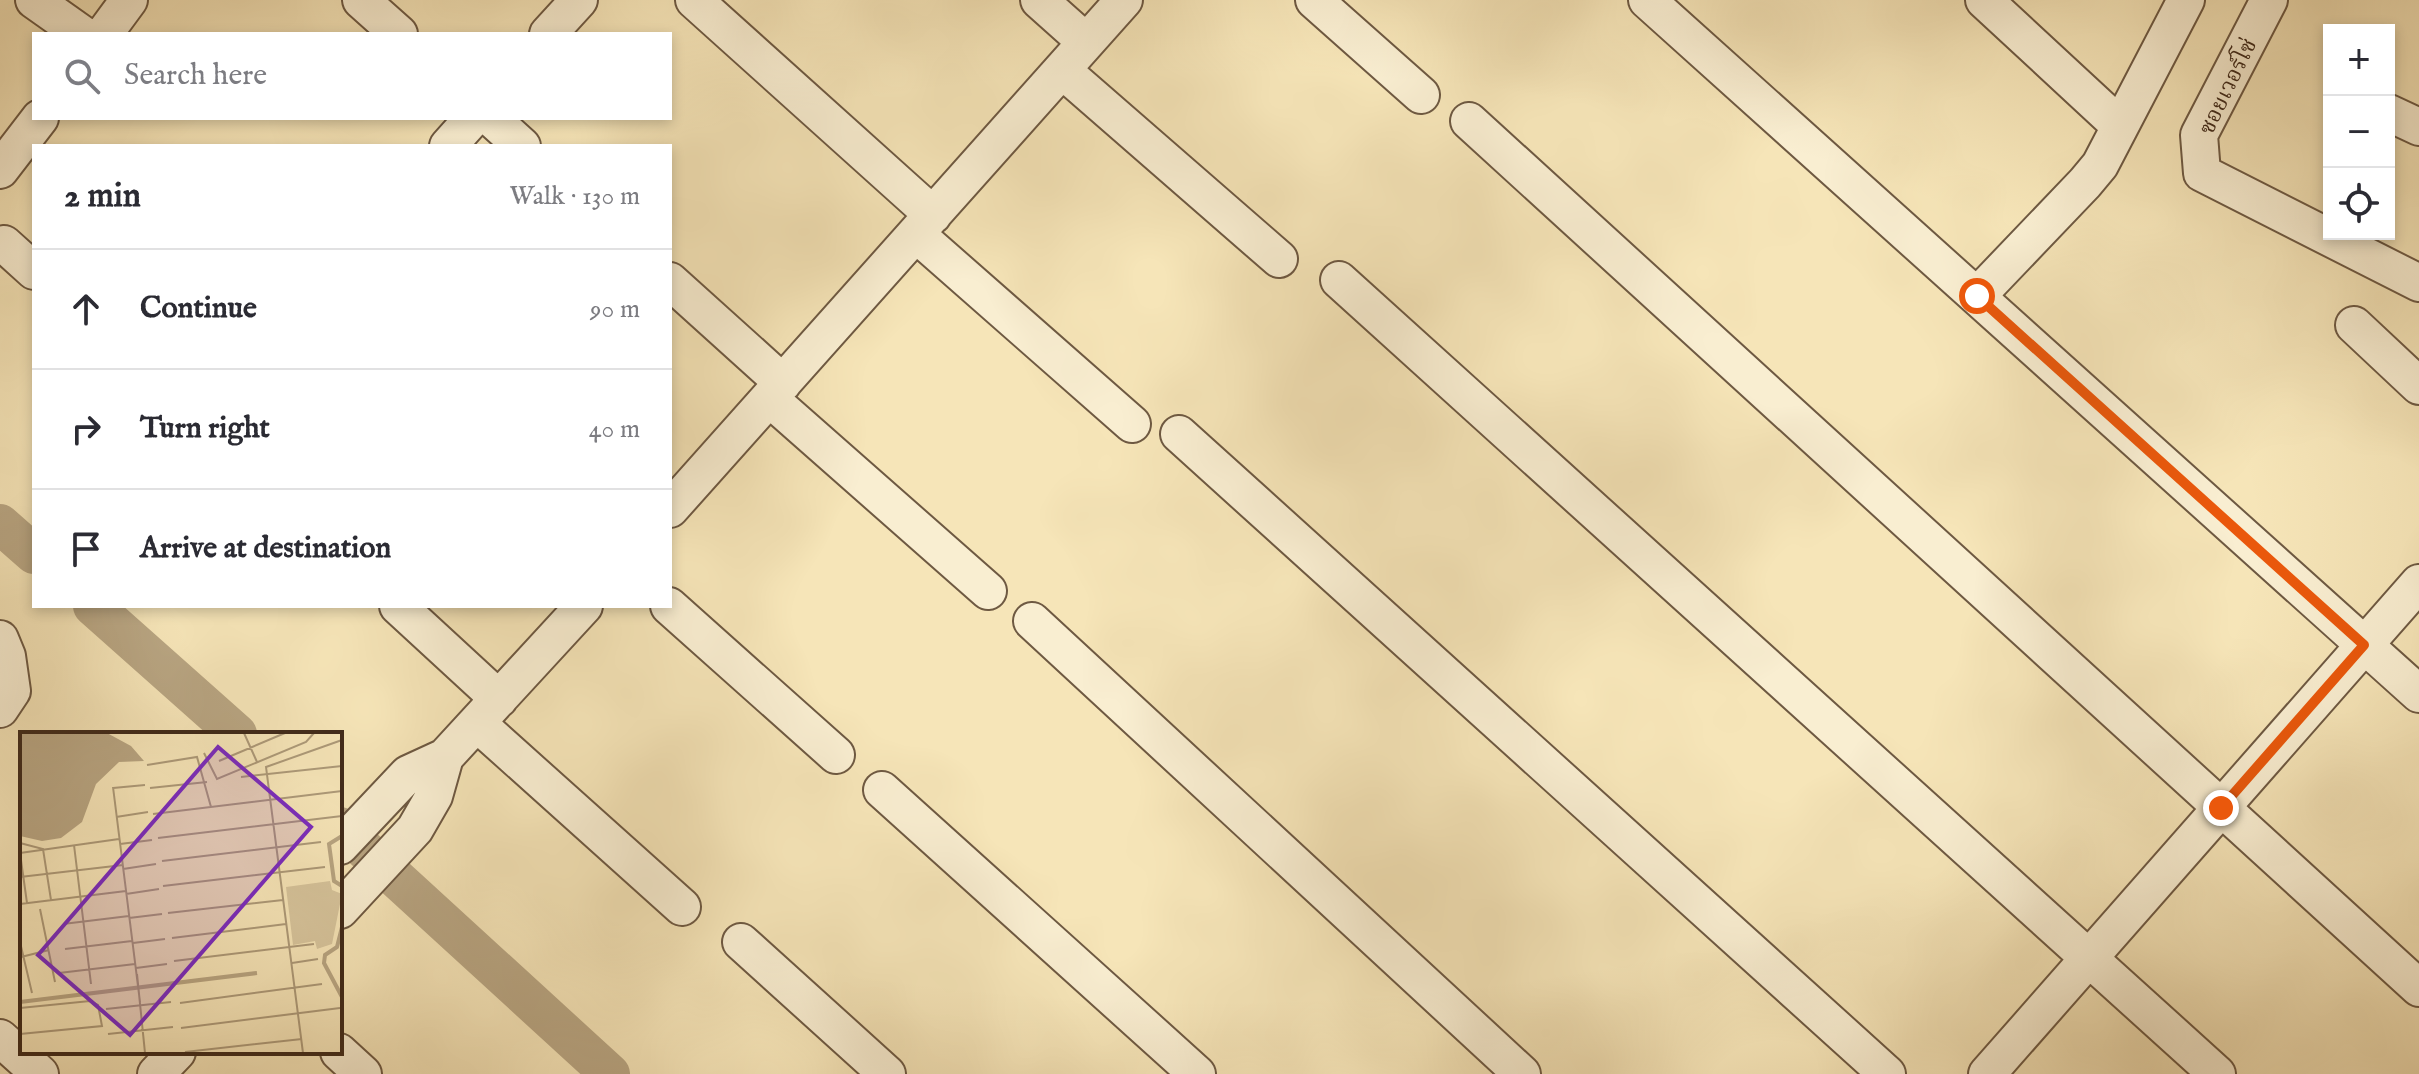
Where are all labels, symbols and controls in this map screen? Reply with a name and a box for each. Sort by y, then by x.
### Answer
map controls [2323,24,2395,240]
button: + [2323,24,2395,96]
search box [32,32,672,120]
street label: ซอยเวอร์โซ่ [2192,33,2264,140]
icon: search [60,54,104,98]
text: Search here [124,57,267,95]
button: − [2323,96,2395,168]
button: locate [2323,168,2395,240]
text: 2 min [64,175,141,218]
text: Walk · 130 m [510,180,640,213]
route start [1959,278,1995,314]
icon: ahead [64,287,108,331]
text: Continue [140,290,257,328]
text: 90 m [590,293,640,326]
icon: right [64,407,108,451]
text: Turn right [140,410,270,448]
text: 40 m [589,413,640,446]
icon: arrive [64,527,108,571]
text: Arrive at destination [140,530,391,568]
inset map [20,732,342,1054]
route end [2203,790,2239,826]

